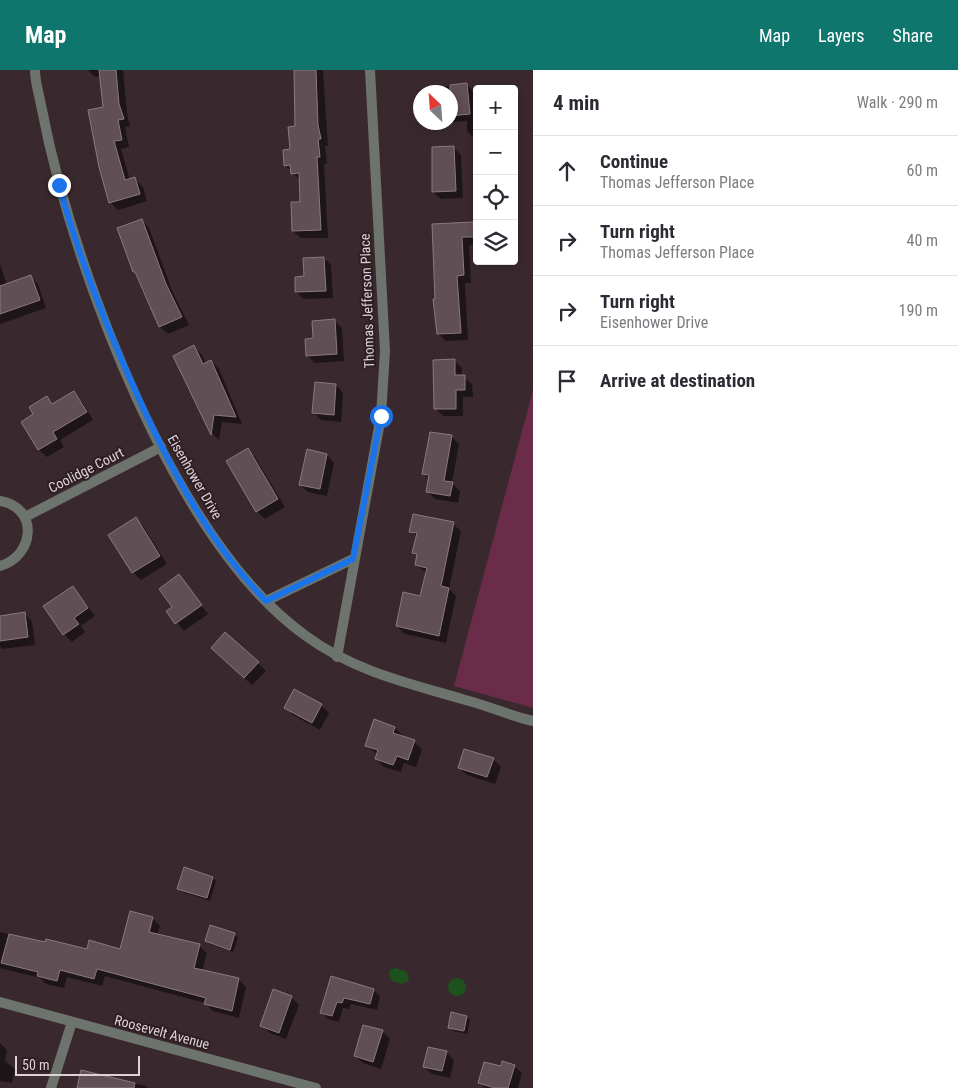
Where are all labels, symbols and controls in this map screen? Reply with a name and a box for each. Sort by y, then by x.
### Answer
text: Map [25,21,66,49]
text: Map [759,25,790,46]
text: Layers [818,25,865,46]
text: Share [893,25,933,46]
north arrow [413,85,458,130]
map controls [473,85,518,265]
button: + [473,85,518,130]
text: 4 min [553,91,600,115]
text: Walk · 290 m [857,93,938,112]
button: − [473,130,518,175]
text: Continue [600,150,668,173]
icon: ahead [553,157,581,185]
text: 60 m [906,161,938,180]
text: Thomas Jefferson Place [600,173,754,192]
route end [48,174,71,197]
button: locate [473,175,518,220]
button: layers [473,220,518,265]
text: Turn right [600,220,675,243]
icon: right [553,227,581,255]
text: 40 m [906,231,938,250]
street label: Thomas Jefferson Place [357,233,377,369]
text: Thomas Jefferson Place [600,243,754,262]
text: Turn right [600,290,675,313]
icon: right [553,297,581,325]
text: 190 m [899,301,938,320]
text: Eisenhower Drive [600,313,708,332]
icon: arrive [553,367,581,395]
text: Arrive at destination [600,369,755,392]
route start [370,405,393,428]
street label: Eisenhower Drive [164,432,226,522]
street label: Coolidge Court [46,444,126,496]
street label: Roosevelt Avenue [113,1012,212,1052]
scale bar [15,1053,140,1076]
text: 50 m [22,1057,50,1073]

